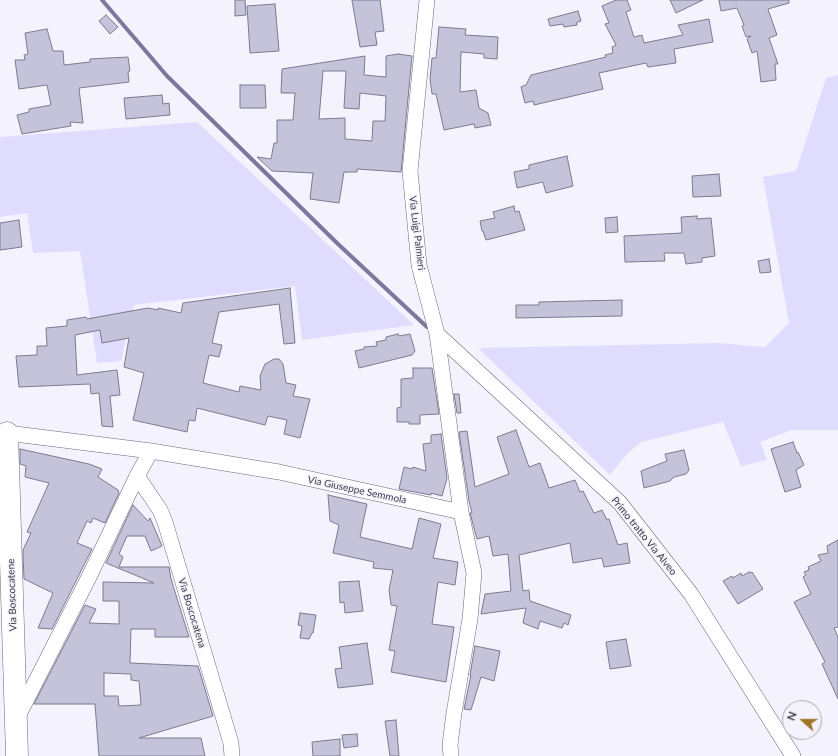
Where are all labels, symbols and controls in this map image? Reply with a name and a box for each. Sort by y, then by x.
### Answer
street label: Via Luigi Palmieri [406,195,428,271]
street label: Via Giuseppe Semmola [306,474,408,506]
street label: Primo tratto Via Alveo [609,494,679,578]
street label: Via Boscocatene [5,558,19,632]
street label: Via Boscocatena [176,577,208,649]
north arrow [782,700,822,740]
text: N [784,710,799,722]

